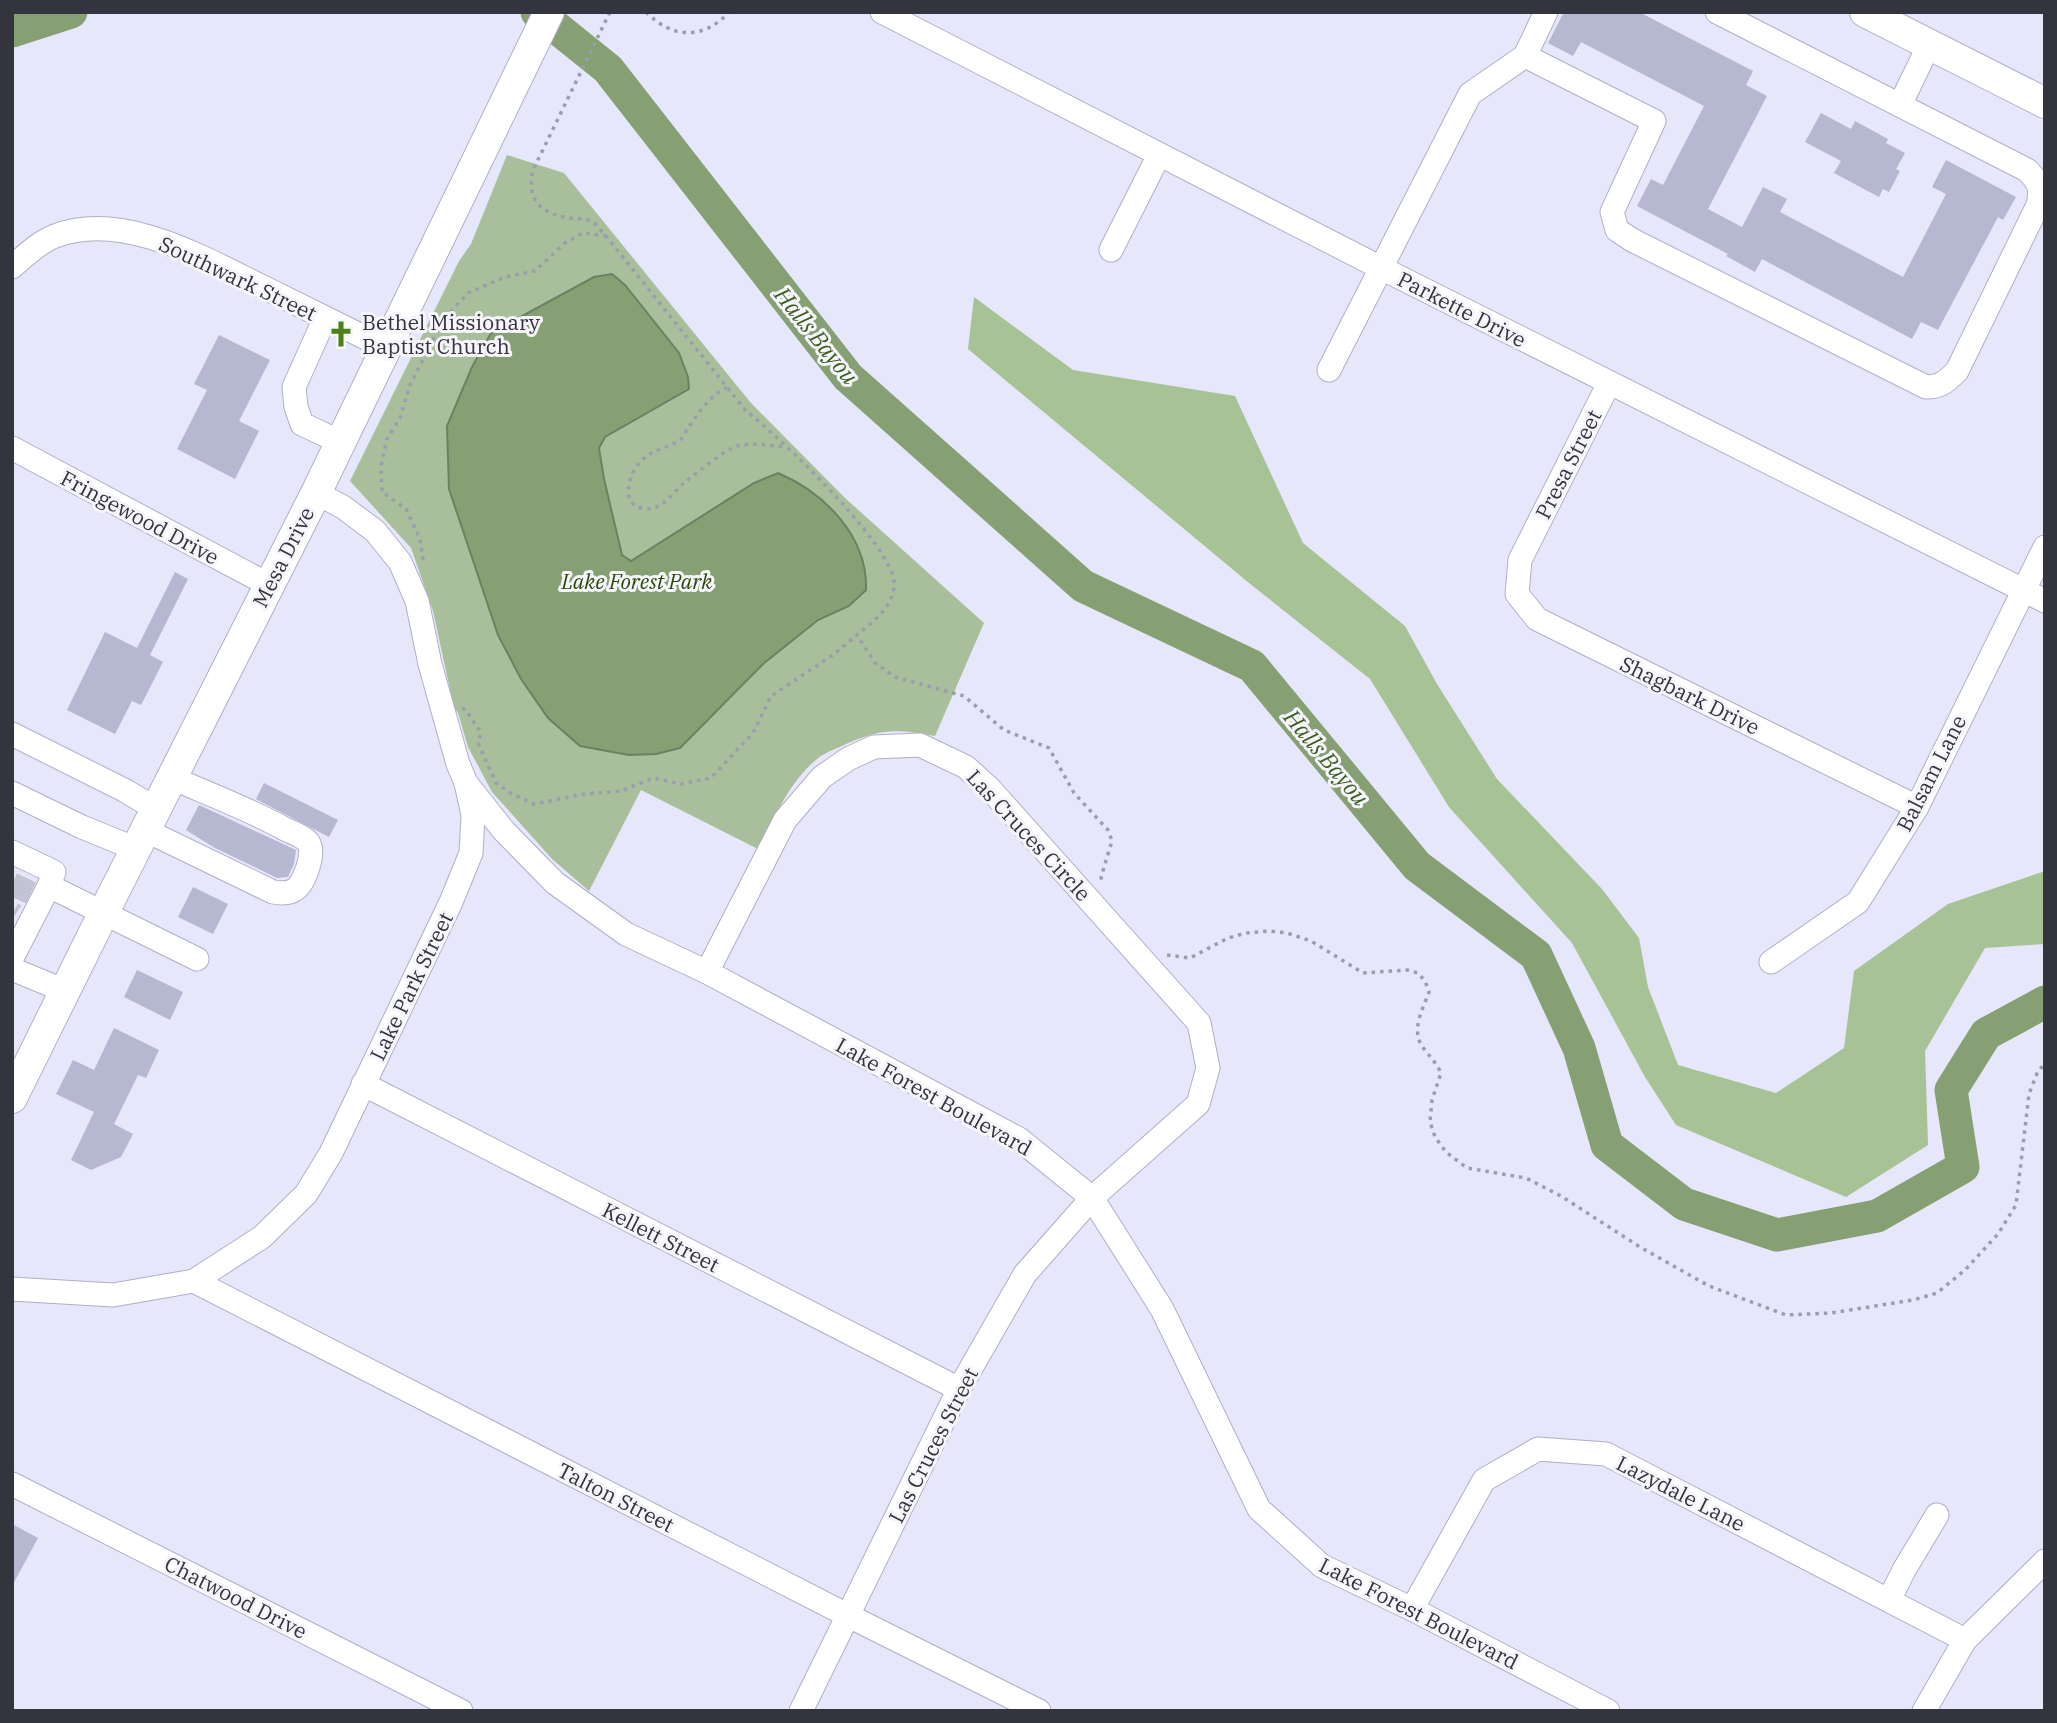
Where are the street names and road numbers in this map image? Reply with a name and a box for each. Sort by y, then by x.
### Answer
street label: Southwark Street [155,229,321,327]
street label: Parkette Drive [1393,265,1531,353]
street label: Presa Street [1528,405,1608,523]
street label: Fringewood Drive [56,463,224,571]
street label: Mesa Drive [246,502,320,612]
street label: Shagbark Drive [1616,649,1764,741]
street label: Balsam Lane [1890,710,1972,836]
street label: Las Cruces Circle [961,763,1097,907]
street label: Lake Park Street [363,907,459,1065]
street label: Lake Forest Boulevard [831,1030,1037,1162]
street label: Kellett Street [598,1195,724,1279]
street label: Las Cruces Street [882,1362,984,1528]
street label: Lazydale Lane [1612,1449,1750,1537]
street label: Talton Street [553,1456,679,1538]
street label: Chatwood Drive [160,1549,312,1645]
street label: Lake Forest Boulevard [1315,1551,1524,1676]

